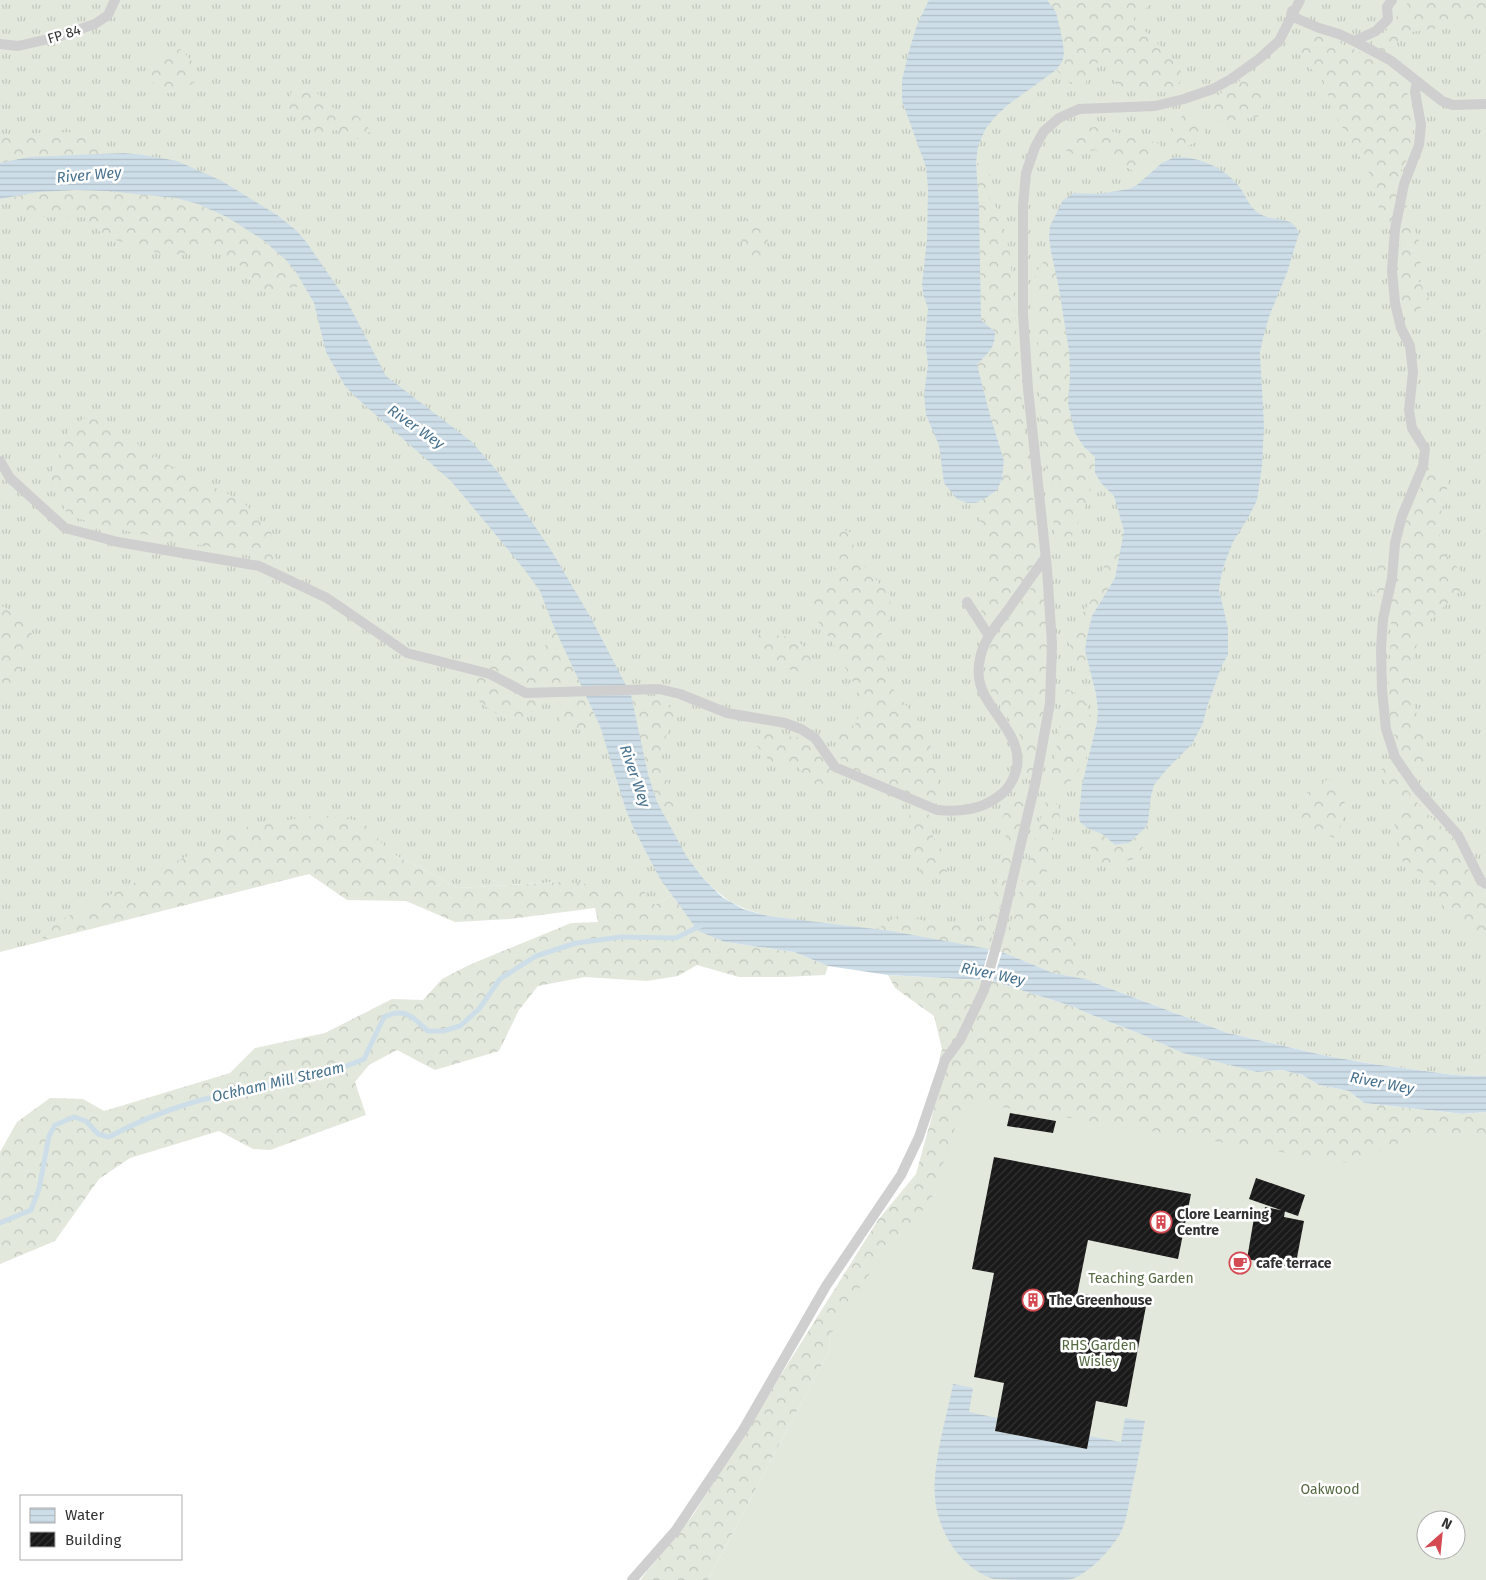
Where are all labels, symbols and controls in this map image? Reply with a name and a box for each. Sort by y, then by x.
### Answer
street label: FP 84 [45,21,83,48]
water label: River Wey [56,163,123,187]
water label: River Wey [384,401,448,453]
water label: River Wey [616,742,654,810]
water label: River Wey [959,958,1027,990]
water label: Ockham Mill Stream [210,1058,346,1106]
water label: River Wey [1348,1068,1416,1098]
place label: Clore Learning Centre [1177,1206,1269,1239]
building icon: Clore Learning Centre [1149,1210,1173,1234]
cafe icon: cafe terrace [1228,1251,1252,1275]
place label: cafe terrace [1256,1255,1332,1272]
park label: Teaching Garden [1088,1270,1194,1287]
building icon: The Greenhouse [1021,1288,1045,1312]
place label: The Greenhouse [1049,1292,1152,1309]
park label: RHS Garden Wisley [1062,1337,1136,1370]
park label: Oakwood [1300,1481,1360,1498]
legend [20,1495,182,1560]
text: Water [65,1506,104,1524]
north arrow [1416,1510,1466,1560]
text: N [1439,1514,1455,1534]
text: Building [65,1531,121,1549]

